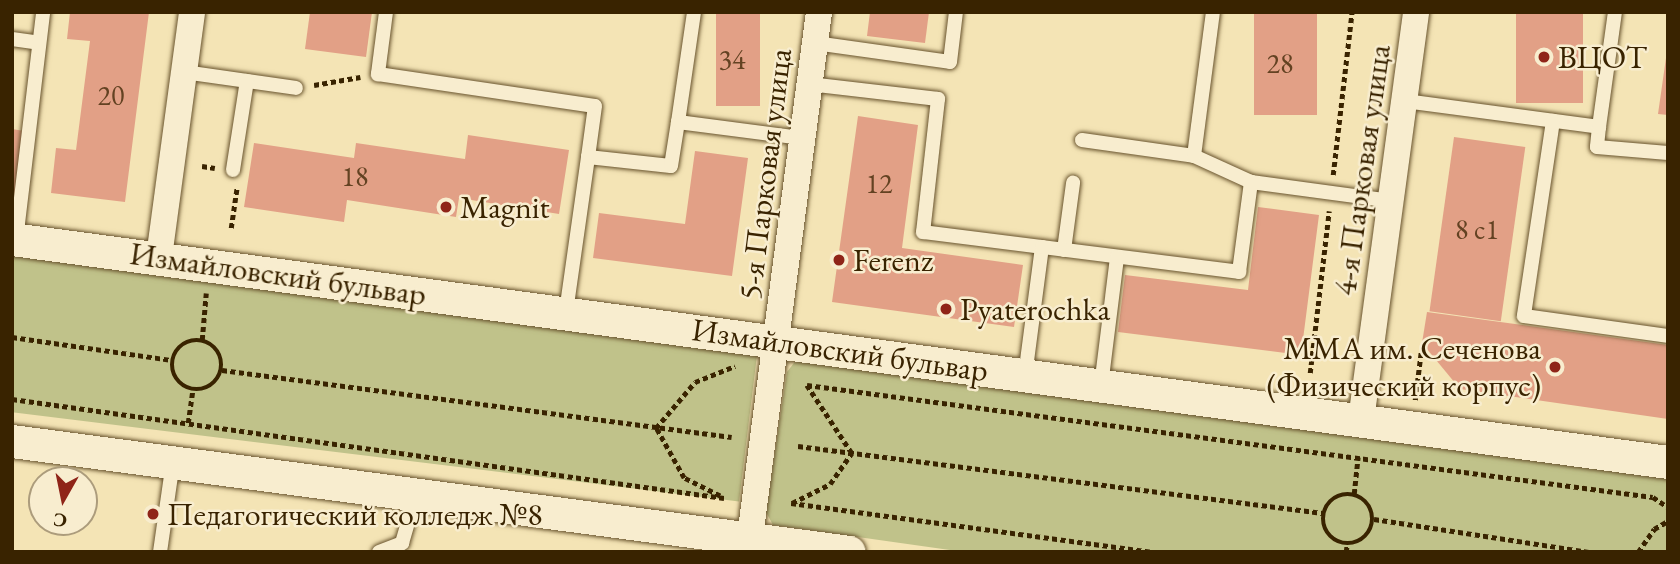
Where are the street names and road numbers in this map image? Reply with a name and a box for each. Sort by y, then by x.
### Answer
street label: 4-я Парковая улица [1325,42,1399,298]
street label: 5-я Парковая улица [731,46,799,302]
street label: Измайловский бульвар [127,234,429,314]
street label: Измайловский бульвар [689,310,991,390]

